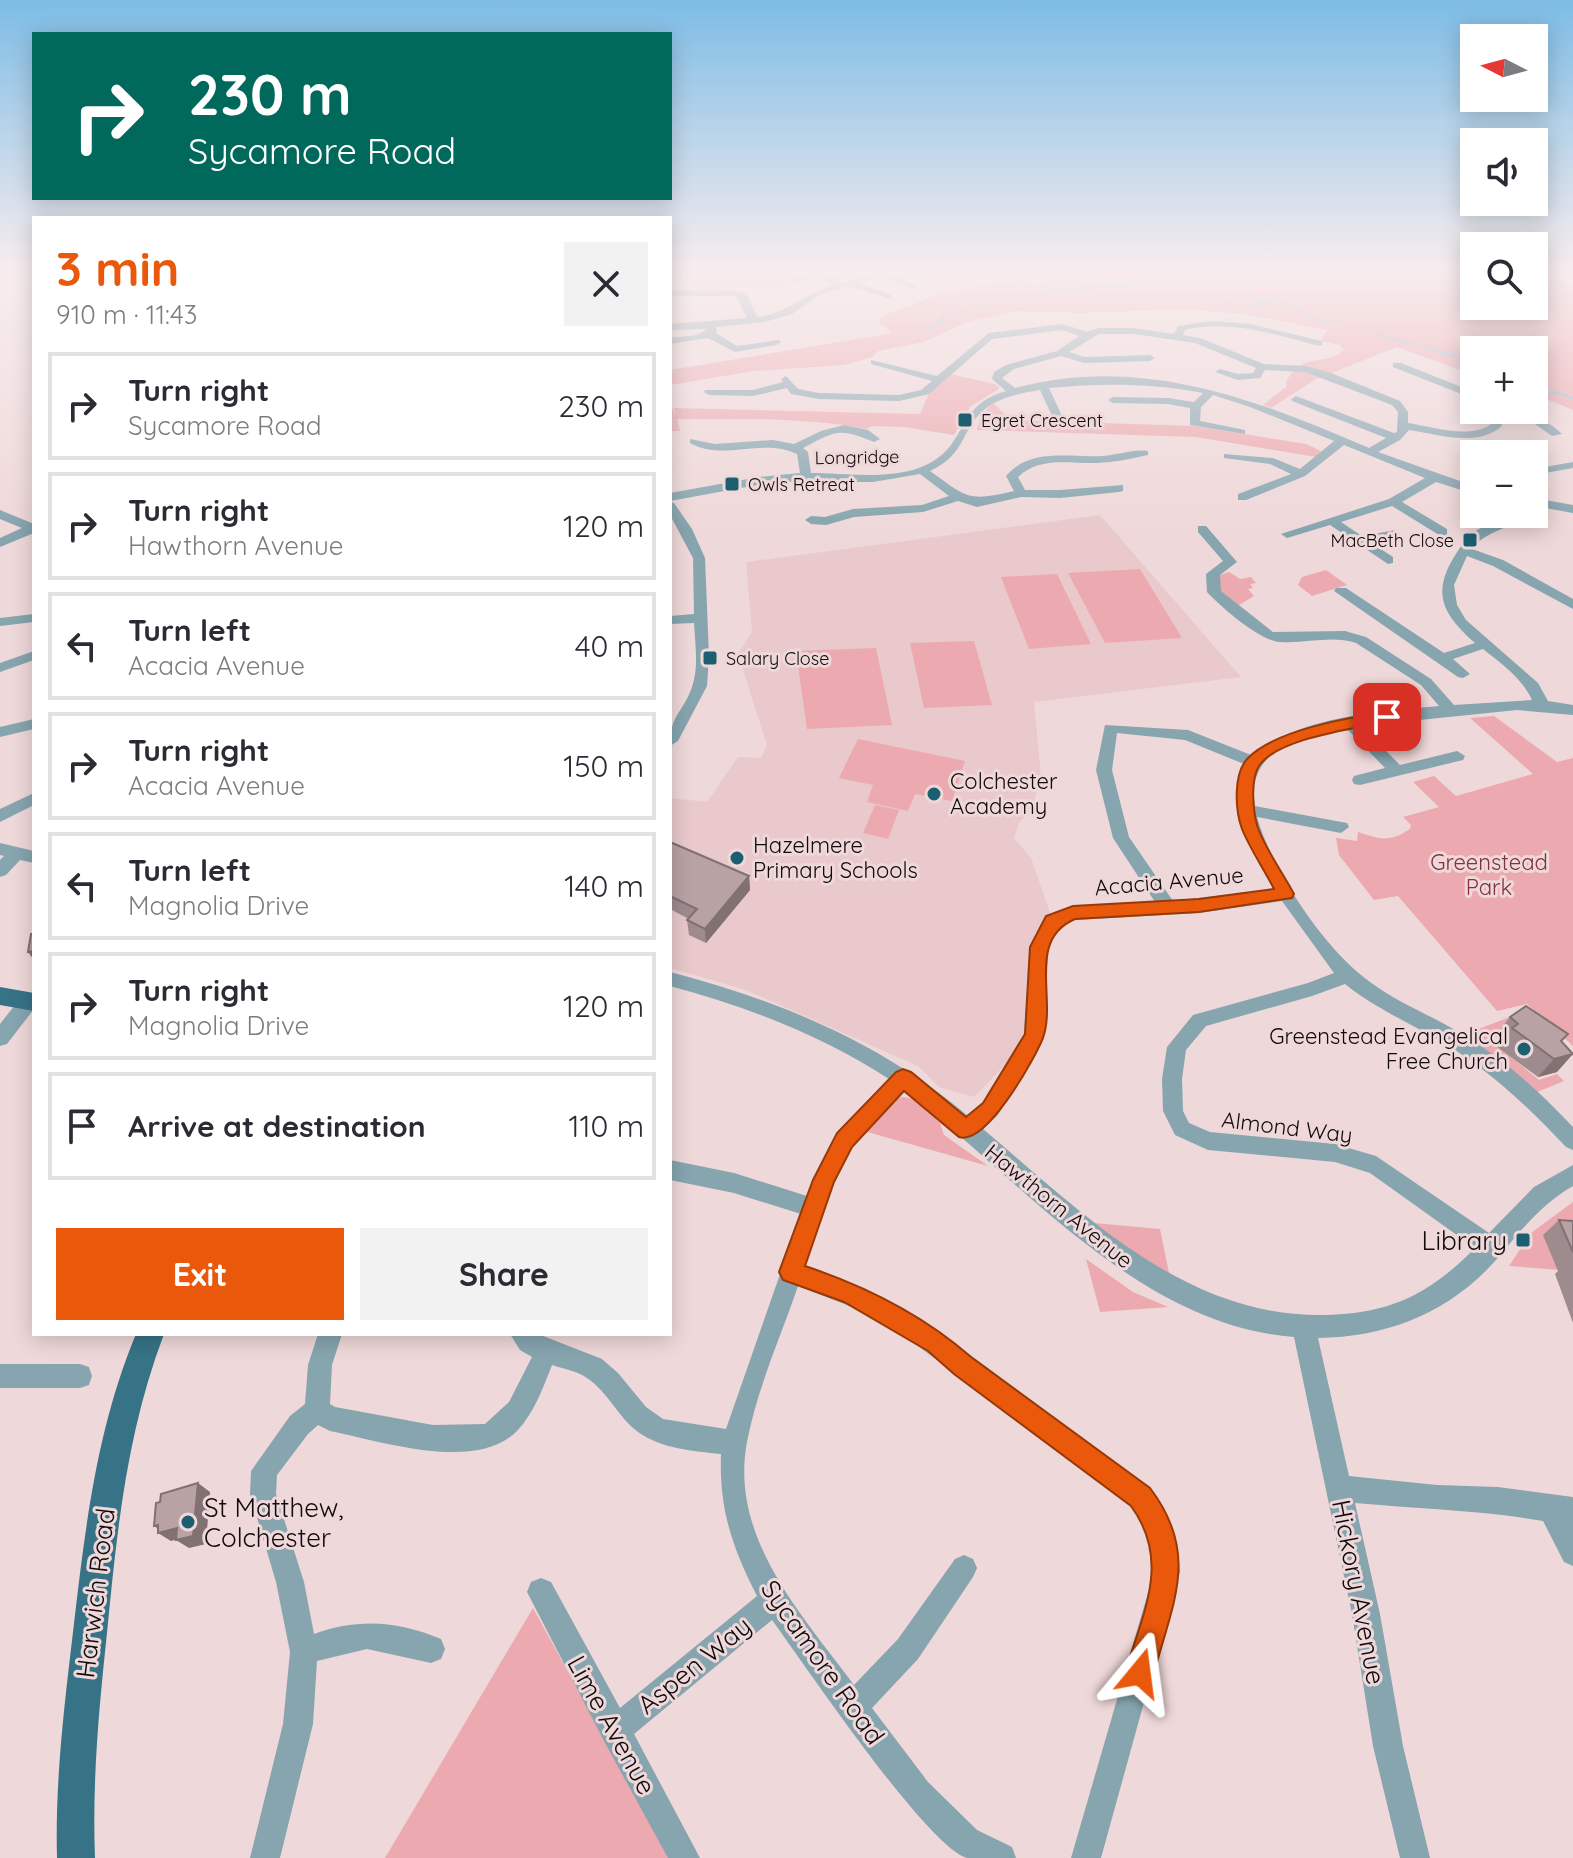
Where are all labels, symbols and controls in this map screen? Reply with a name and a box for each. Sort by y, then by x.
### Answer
north arrow [1460,24,1548,112]
map controls [1460,24,1548,528]
text: 230 m [188,59,352,129]
icon: right [56,64,160,168]
text: Sycamore Road [188,128,456,173]
button: sound [1460,128,1548,216]
button: search [1460,232,1548,320]
text: 3 min [56,238,179,298]
button: close [564,242,648,326]
text: 910 m · 11:43 [56,298,197,331]
button: + [1460,336,1548,424]
text: Turn right [128,371,269,409]
icon: right [60,384,104,428]
text: 230 m [558,387,644,425]
text: Sycamore Road [128,409,322,442]
place label: Egret Crescent [981,409,1103,432]
marker: Egret Crescent [956,411,974,429]
button: − [1460,440,1548,528]
street label: Longridge [814,445,900,469]
place label: Owls Retreat [748,473,855,496]
marker: Owls Retreat [723,475,741,493]
text: Turn right [128,491,269,529]
icon: right [60,504,104,548]
text: 120 m [563,507,644,545]
text: Hawthorn Avenue [128,529,344,562]
place label: MacBeth Close [1331,529,1454,552]
marker: MacBeth Close [1461,531,1479,549]
text: Turn left [128,611,251,649]
icon: left [60,624,104,668]
text: 40 m [575,627,644,665]
place label: Salary Close [726,647,829,670]
text: Acacia Avenue [128,649,305,682]
marker: Salary Close [701,649,719,667]
pin [1353,683,1421,751]
icon: arrive [1365,695,1409,739]
text: Turn right [128,731,269,769]
icon: right [60,744,104,788]
text: 150 m [563,747,644,785]
place label: Colchester Academy [950,767,1058,820]
text: Acacia Avenue [128,769,305,802]
marker: Colchester Academy [925,785,943,803]
place label: Hazelmere Primary Schools [753,831,918,884]
park label: Greenstead Park [1430,848,1548,901]
marker: Hazelmere Primary Schools [728,849,746,867]
text: Turn left [128,851,251,889]
street label: Acacia Avenue [1093,861,1245,901]
icon: left [60,864,104,908]
text: 140 m [564,867,644,905]
text: Magnolia Drive [128,889,309,922]
text: Turn right [128,971,269,1009]
icon: right [60,984,104,1028]
text: 120 m [563,987,644,1025]
text: Magnolia Drive [128,1009,309,1042]
place label: Greenstead Evangelical Free Church [1269,1022,1508,1075]
marker: Greenstead Evangelical Free Church [1515,1040,1533,1058]
icon: arrive [60,1104,104,1148]
street label: Almond Way [1220,1105,1354,1149]
text: Arrive at destination [128,1107,426,1145]
text: 110 m [568,1107,644,1145]
street label: Hawthorn Avenue [979,1138,1139,1274]
place label: Library [1422,1224,1507,1257]
button: Exit [56,1228,344,1320]
button: Share [360,1228,648,1320]
marker: Library [1514,1231,1532,1249]
place label: St Matthew, Colchester [204,1491,343,1554]
street label: Hickory Avenue [1325,1497,1393,1687]
street label: Harwich Road [68,1506,122,1680]
marker: St Matthew, Colchester [179,1513,197,1531]
street label: Sycamore Road [754,1573,892,1751]
street label: Aspen Way [630,1609,758,1721]
position arrow [1098,1631,1182,1715]
street label: Lime Avenue [560,1650,664,1800]

